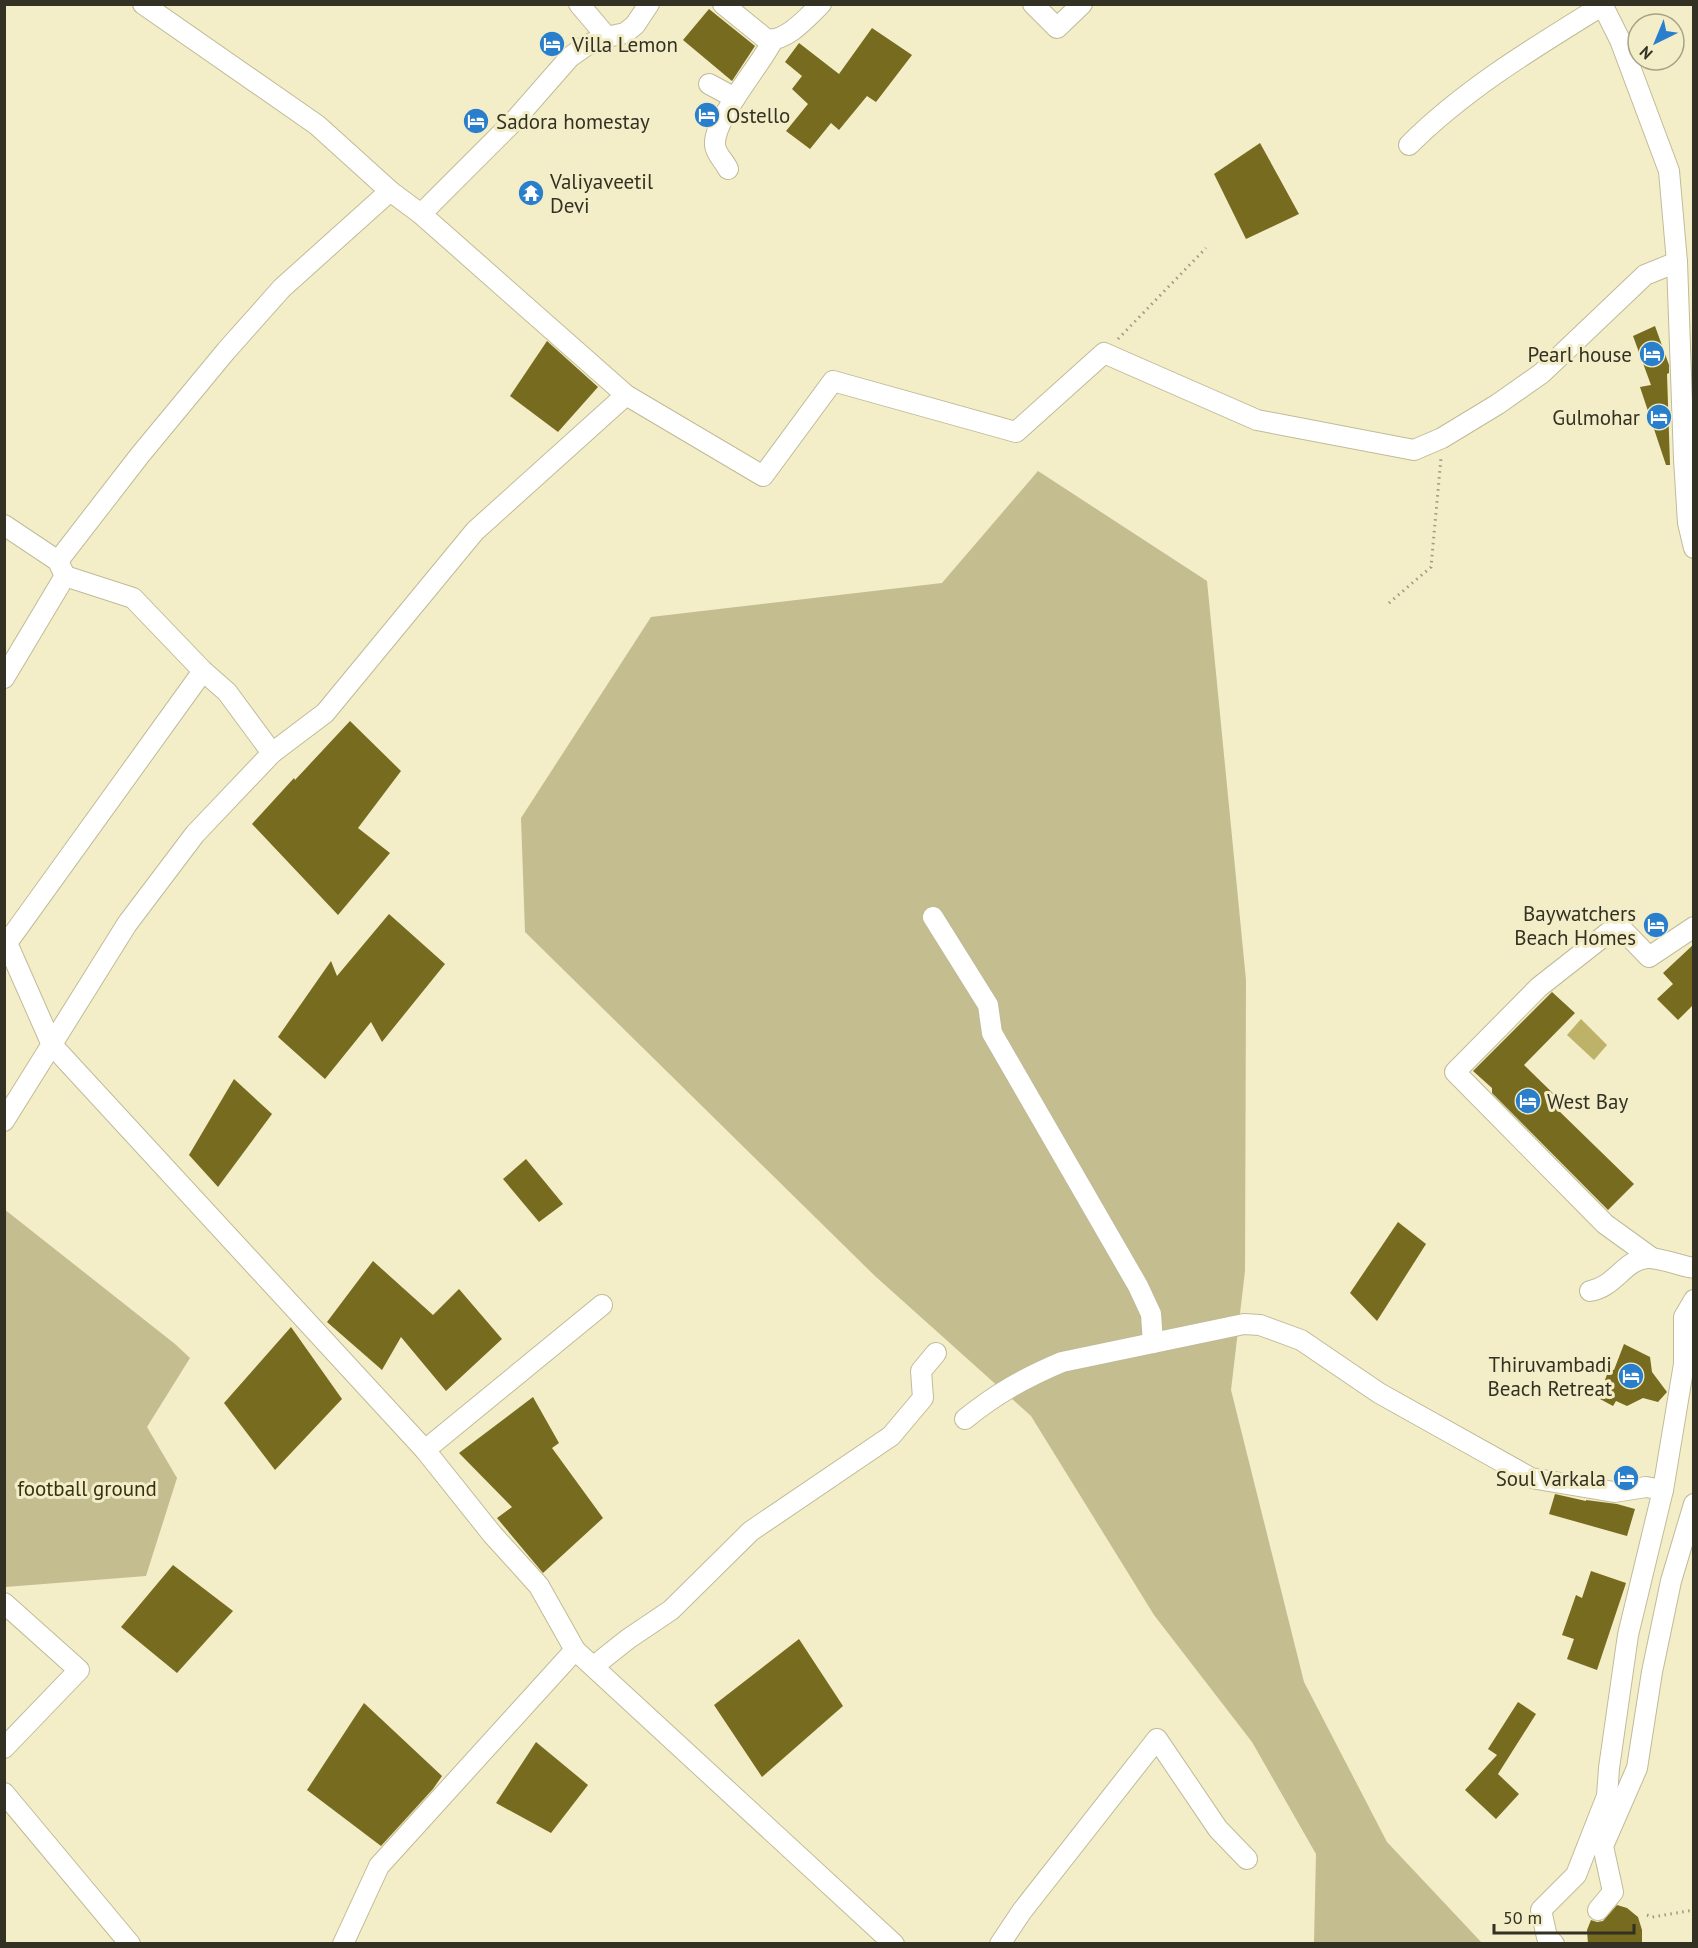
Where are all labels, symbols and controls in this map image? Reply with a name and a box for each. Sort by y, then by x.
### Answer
north arrow [1626,12,1686,72]
hotel icon: Villa Lemon [537,29,567,59]
place label: Villa Lemon [571,31,678,58]
text: N [1635,42,1656,64]
hotel icon: Ostello [692,100,722,130]
place label: Ostello [726,102,790,129]
hotel icon: Sadora homestay [461,106,491,136]
place label: Sadora homestay [496,108,650,135]
place label: Valiyaveetil Devi [549,168,653,219]
temple icon: Valiyaveetil Devi [516,178,546,208]
hotel icon: Pearl house [1637,339,1667,369]
place label: Pearl house [1527,341,1632,368]
hotel icon: Gulmohar [1644,402,1674,432]
place label: Gulmohar [1552,404,1640,431]
place label: Baywatchers Beach Homes [1514,900,1636,951]
hotel icon: Baywatchers Beach Homes [1641,910,1671,940]
hotel icon: West Bay [1513,1086,1543,1116]
place label: West Bay [1547,1088,1628,1115]
place label: Thiruvambadi Beach Retreat [1487,1351,1612,1402]
hotel icon: Thiruvambadi Beach Retreat [1616,1361,1646,1391]
hotel icon: Soul Varkala [1611,1463,1641,1493]
place label: Soul Varkala [1496,1465,1606,1492]
park label: football ground [17,1475,157,1502]
scale bar [1494,1897,1634,1935]
text: 50 m [1503,1906,1542,1929]

